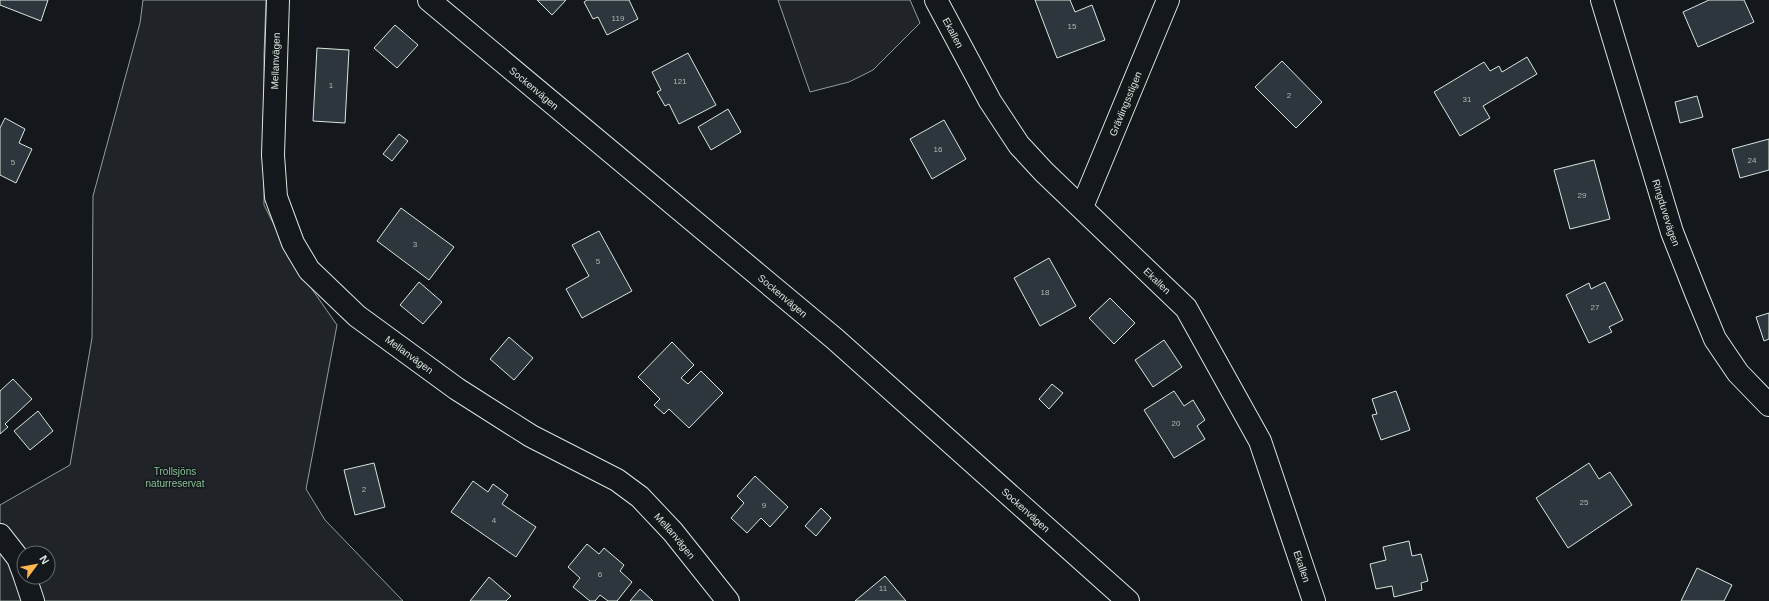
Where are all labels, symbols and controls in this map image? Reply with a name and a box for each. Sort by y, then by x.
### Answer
house number: 119 [612,14,625,23]
street label: Ekallen [940,16,966,50]
house number: 15 [1068,22,1077,31]
street label: Mellanvägen [269,32,282,90]
street label: Sockenvägen [507,65,561,112]
street label: Grävlingsstigen [1107,70,1144,138]
house number: 121 [673,77,687,86]
house number: 1 [329,81,334,90]
house number: 2 [1287,91,1292,100]
house number: 31 [1463,95,1472,104]
house number: 16 [934,145,943,154]
house number: 24 [1748,156,1757,165]
house number: 5 [11,158,16,167]
street label: Ringduvevägen [1650,178,1682,248]
house number: 29 [1578,191,1587,200]
house number: 3 [413,240,418,249]
house number: 5 [596,257,601,266]
street label: Ekallen [1141,266,1173,296]
street label: Sockenvägen [756,272,809,319]
house number: 18 [1041,288,1050,297]
house number: 27 [1591,303,1600,312]
street label: Mellanvägen [383,333,435,376]
house number: 20 [1172,419,1181,428]
park label: Trollsjöns naturreservat [146,466,205,489]
house number: 2 [362,485,367,494]
street label: Sockenvägen [999,486,1052,534]
house number: 25 [1580,498,1589,507]
house number: 9 [762,501,767,510]
street label: Mellanvägen [652,511,697,561]
house number: 4 [492,516,497,525]
north arrow [16,545,56,585]
street label: Ekallen [1291,549,1312,584]
text: N [37,553,52,566]
house number: 6 [598,570,603,579]
house number: 11 [879,584,888,593]

